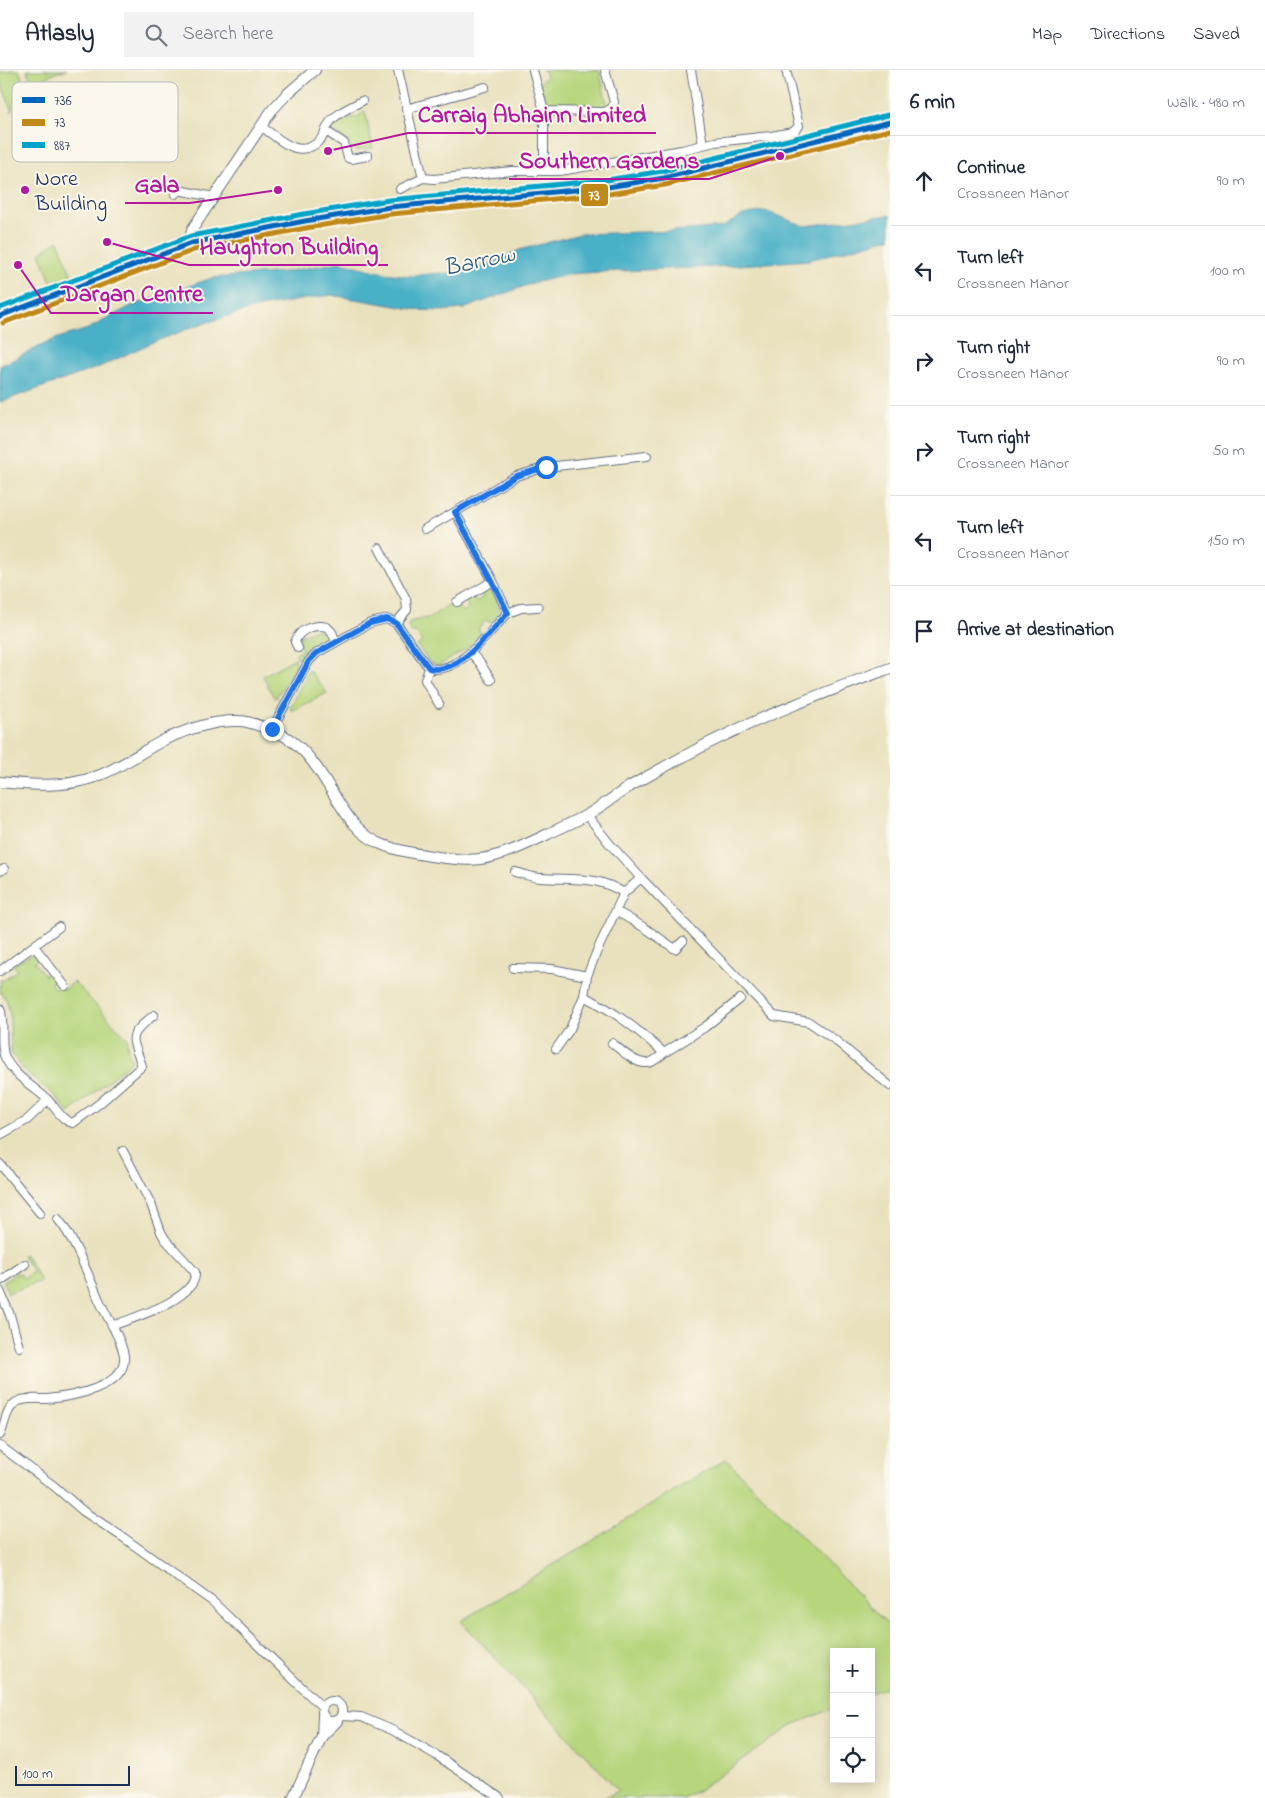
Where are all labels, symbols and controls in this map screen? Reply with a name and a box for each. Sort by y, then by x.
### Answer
search box [124,12,474,57]
text: Atlasly [25,17,94,52]
icon: search [142,21,170,49]
text: Search here [182,21,273,48]
text: Map [1032,22,1062,48]
text: Directions [1090,22,1165,48]
text: Saved [1193,22,1240,48]
legend [12,82,178,162]
text: 6 min [910,88,955,118]
text: 736 [54,91,72,112]
text: Walk · 480 m [1167,91,1245,115]
callout: Carraig Abhainn Limited [408,94,656,133]
text: Carraig Abhainn Limited [418,99,647,135]
text: 73 [54,113,66,134]
text: 887 [54,136,70,157]
callout: Southern Gardens [509,140,709,179]
text: Southern Gardens [519,145,699,180]
text: Continue [957,155,1025,182]
place label: Nore Building [34,164,107,222]
callout: Gala [125,164,190,203]
icon: ahead [910,167,938,195]
text: Gala [135,169,180,204]
text: 90 m [1217,169,1245,193]
text: Crossneen Manor [957,182,1069,206]
line badge: 73 [580,183,609,207]
marker: Nore Building [19,184,31,196]
text: 73 [588,186,600,207]
callout: Haughton Building [189,226,388,265]
text: Haughton Building [200,231,379,267]
water label: Barrow [441,238,519,287]
text: Turn left [957,245,1024,272]
icon: left [910,257,938,285]
text: 100 m [1210,259,1245,283]
text: Crossneen Manor [957,272,1069,296]
callout: Dargan Centre [51,274,213,313]
text: Dargan Centre [60,278,204,314]
text: Turn right [957,335,1030,362]
icon: right [910,347,938,375]
text: 90 m [1217,349,1245,373]
text: Crossneen Manor [957,362,1069,386]
text: Turn right [957,425,1030,452]
icon: right [910,437,938,465]
text: 50 m [1213,439,1245,463]
text: Crossneen Manor [957,452,1069,476]
route start [535,456,558,479]
text: Turn left [957,515,1024,542]
icon: left [910,527,938,555]
text: 150 m [1207,529,1245,553]
text: Crossneen Manor [957,542,1069,566]
icon: arrive [910,617,938,645]
text: Arrive at destination [957,617,1114,644]
route end [261,718,284,741]
map controls [830,1648,875,1783]
button: + [830,1648,875,1693]
button: − [830,1693,875,1738]
button: locate [830,1738,875,1783]
scale bar [15,1763,130,1786]
text: 100 m [22,1764,53,1785]

